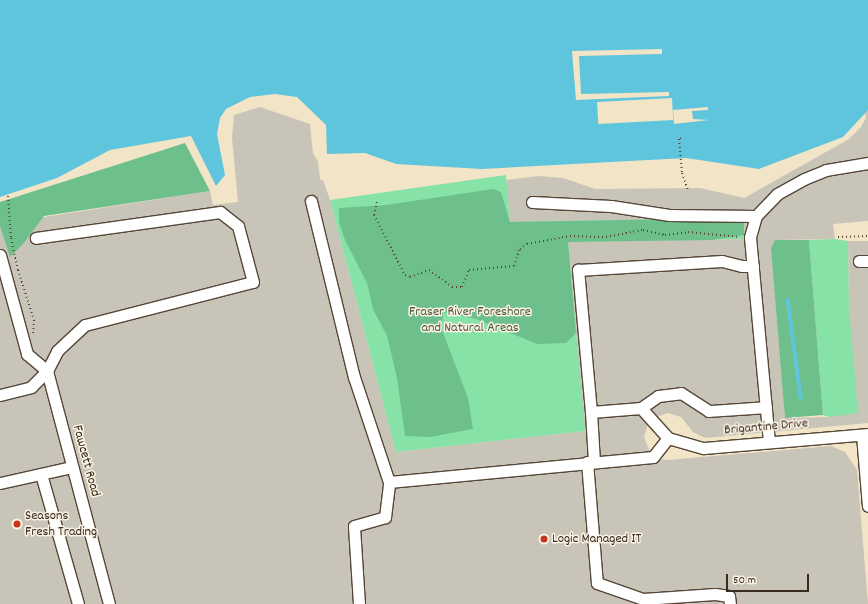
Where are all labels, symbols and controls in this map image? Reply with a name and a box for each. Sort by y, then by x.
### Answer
park label: Fraser River Foreshore and Natural Areas [409,304,531,336]
street label: Brigantine Drive [723,415,809,439]
street label: Fawcett Road [68,423,104,499]
place label: Seasons Fresh Trading [25,508,97,540]
marker: Seasons Fresh Trading [12,519,22,529]
place label: Logic Managed IT [552,531,641,547]
marker: Logic Managed IT [539,534,549,544]
scale bar [728,566,811,592]
text: 50 m [733,572,756,589]

